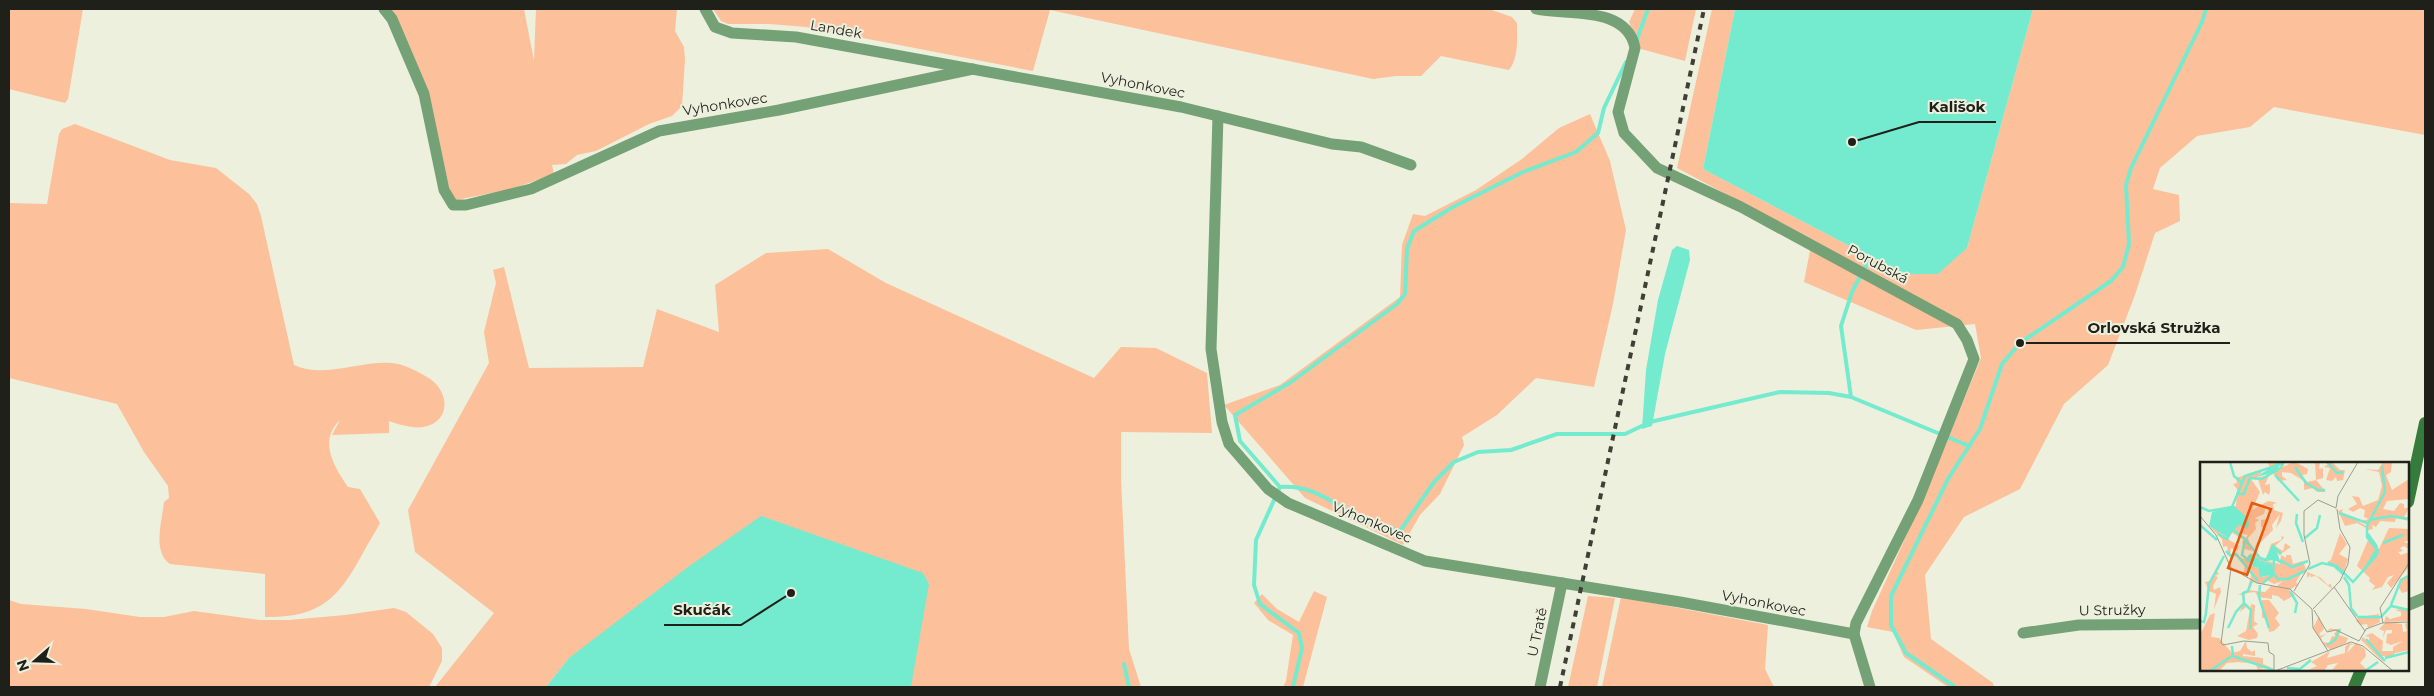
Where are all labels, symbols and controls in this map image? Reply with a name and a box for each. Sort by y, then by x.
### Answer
street label: Landek [809,16,864,43]
street label: Vyhonkovec [1099,68,1187,102]
street label: Vyhonkovec [681,88,769,120]
callout: Kališok [1919,92,1996,122]
text: Kališok [1929,97,1986,116]
street label: Porubská [1844,240,1912,288]
callout: Orlovská Stružka [2077,313,2230,343]
text: Orlovská Stružka [2087,318,2221,337]
inset map [2200,462,2409,671]
street label: Vyhonkovec [1329,497,1415,547]
street label: Vyhonkovec [1720,586,1808,620]
callout: Skučák [664,595,741,625]
text: Skučák [673,600,731,619]
street label: U Stružky [2078,600,2146,620]
street label: U Tratě [1523,606,1551,658]
north arrow [10,636,60,686]
text: N [12,657,33,674]

